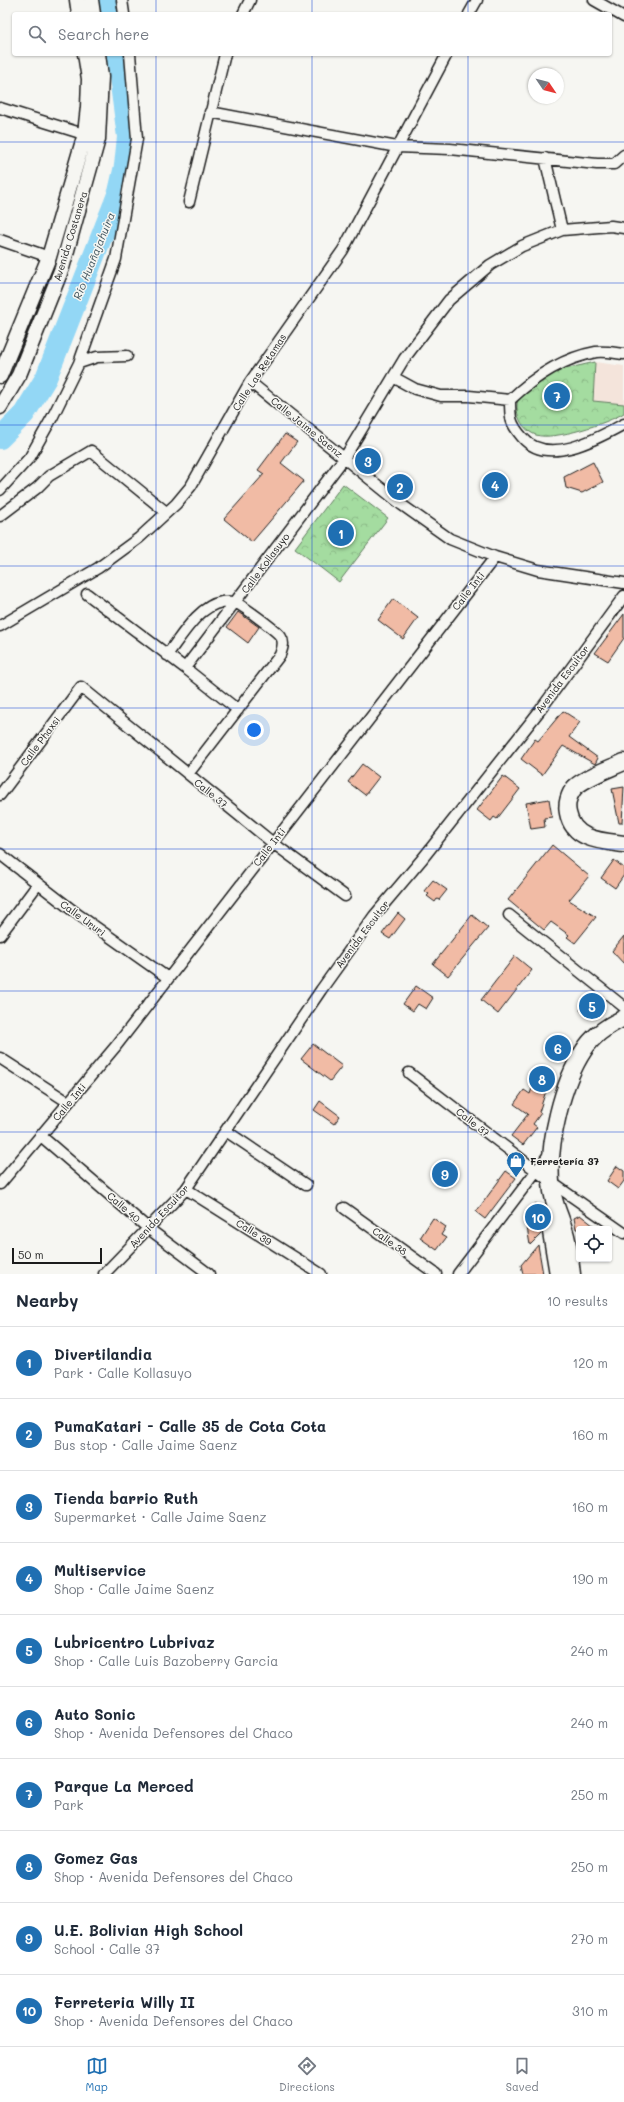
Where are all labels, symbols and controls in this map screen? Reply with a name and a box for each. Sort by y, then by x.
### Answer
search box [12,12,612,56]
icon: search [26,23,48,45]
text: Search here [58,24,149,44]
north arrow [528,68,564,104]
street label: Avenida Costanera [50,189,90,283]
water label: Río Huañajahuira [69,210,118,302]
street label: Calle Las Retamas [229,330,289,413]
pin: 7 [544,381,570,411]
street label: Calle Jaime Saenz [268,394,346,461]
pin: 3 [355,446,381,476]
pin: 4 [482,470,508,500]
pin: 2 [387,472,413,502]
pin: 1 [328,518,354,548]
street label: Calle Kollasuyo [238,530,292,596]
street label: Calle Inti [449,569,487,613]
street label: Avenida Escultor [532,642,592,716]
street label: Calle Phaxsi [17,713,63,769]
your location [244,720,264,740]
street label: Calle 37 [191,775,231,811]
street label: Calle Inti [250,825,288,869]
street label: Calle Ururi [57,897,109,939]
street label: Avenida Escultor [332,897,392,971]
pin: 5 [579,991,605,1021]
pin: 6 [545,1033,571,1063]
pin: 8 [529,1064,555,1094]
street label: Calle Inti [49,1080,89,1124]
street label: Calle 37 [453,1104,493,1140]
shop icon: Ferretería 37 [505,1150,527,1178]
place label: Ferretería 37 [530,1154,600,1168]
pin: 9 [432,1159,458,1189]
street label: Avenida Escultor [126,1181,192,1251]
street label: Calle 40 [104,1189,144,1225]
pin: 10 [525,1202,551,1232]
street label: Calle 39 [234,1216,275,1248]
street label: Calle 38 [370,1224,410,1258]
map controls [576,1226,612,1262]
button: locate [576,1226,612,1262]
scale bar [12,1246,102,1265]
text: 50 m [18,1247,44,1262]
text: Nearby [16,1289,78,1311]
text: 10 results [547,1292,608,1309]
text: Divertilandia [54,1344,152,1364]
text: 1 [26,1354,32,1371]
text: 120 m [572,1354,608,1371]
text: Park · Calle Kollasuyo [54,1364,192,1381]
text: PumaKatari - Calle 35 de Cota Cota [54,1416,326,1436]
text: 2 [25,1426,33,1443]
text: 160 m [572,1426,608,1443]
text: Bus stop · Calle Jaime Saenz [54,1436,237,1453]
text: Tienda barrio Ruth [54,1488,198,1508]
text: 3 [25,1498,33,1515]
text: 160 m [572,1498,608,1515]
text: Supermarket · Calle Jaime Saenz [54,1508,266,1525]
text: Multiservice [54,1560,146,1580]
text: 4 [25,1570,33,1587]
text: 190 m [572,1570,608,1587]
text: Shop · Calle Jaime Saenz [54,1580,214,1597]
text: Lubricentro Lubrivaz [54,1632,215,1652]
text: 5 [25,1642,33,1659]
text: 240 m [571,1642,608,1659]
text: Shop · Calle Luis Bazoberry Garcia [54,1652,278,1669]
text: Auto Sonic [54,1704,135,1724]
text: 6 [25,1714,33,1731]
text: 240 m [571,1714,608,1731]
text: Shop · Avenida Defensores del Chaco [54,1724,293,1741]
text: Parque La Merced [54,1776,194,1796]
text: 7 [25,1786,33,1803]
text: 250 m [571,1786,608,1803]
text: Park [54,1796,83,1813]
text: Gomez Gas [54,1848,138,1868]
text: 8 [25,1858,33,1875]
text: 250 m [571,1858,608,1875]
text: Shop · Avenida Defensores del Chaco [54,1868,293,1885]
text: U.E. Bolivian High School [54,1920,243,1940]
text: 9 [25,1930,33,1947]
text: 270 m [571,1930,608,1947]
text: School · Calle 37 [54,1940,160,1957]
text: Ferreteria Willy II [54,1992,195,2012]
text: 10 [22,2002,36,2019]
text: 310 m [572,2002,608,2019]
text: Shop · Avenida Defensores del Chaco [54,2012,293,2029]
tab: Map [86,2055,108,2094]
tab: Directions [279,2055,335,2094]
tab: Saved [506,2055,538,2094]

